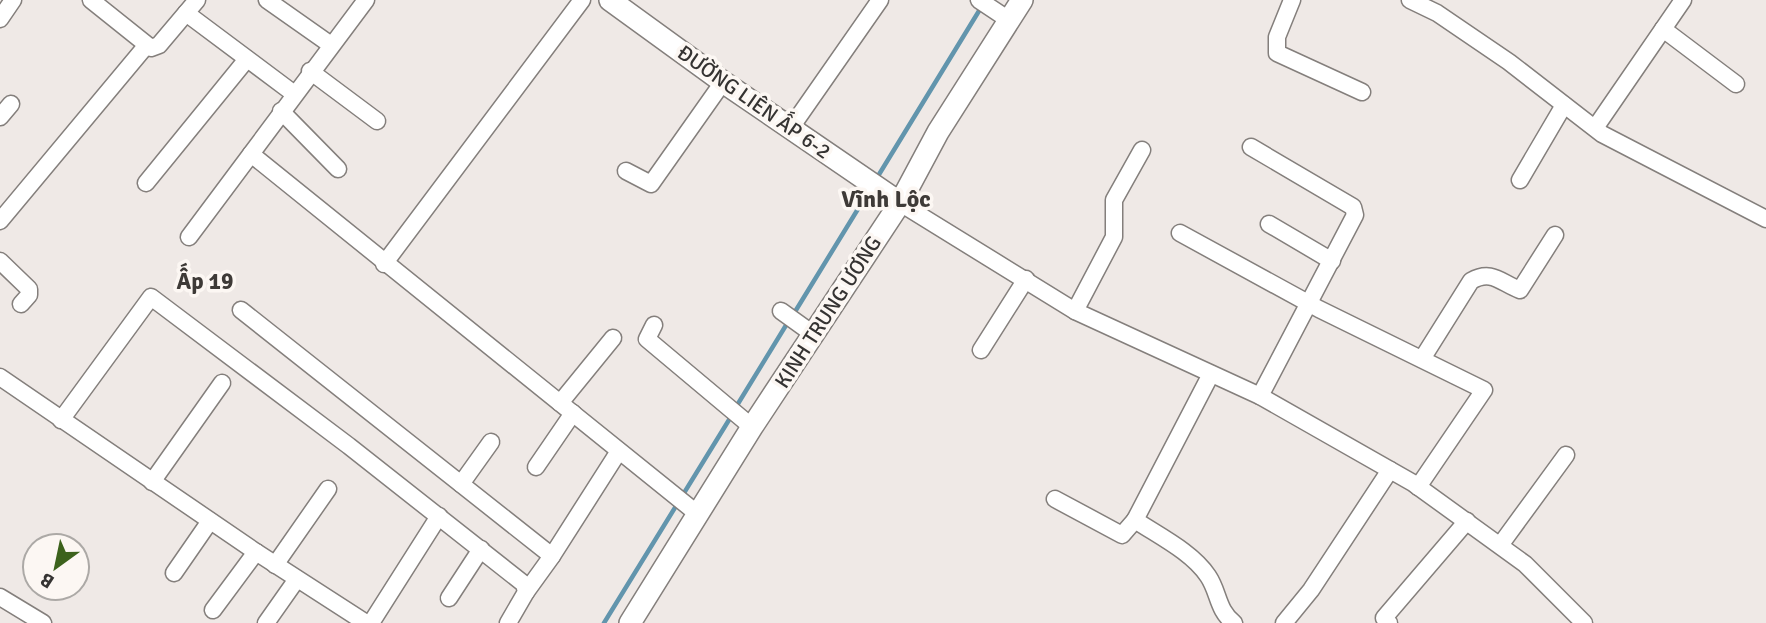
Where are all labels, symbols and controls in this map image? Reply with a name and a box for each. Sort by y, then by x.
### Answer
street label: ĐƯỜNG LIÊN ẤP 6-2 [672,36,838,165]
district label: Vĩnh Lộc [841,184,931,214]
street label: KINH TRUNG ƯƠNG [769,231,887,393]
district label: Ấp 19 [177,262,233,296]
north arrow [21,532,91,602]
text: B [36,567,59,594]

